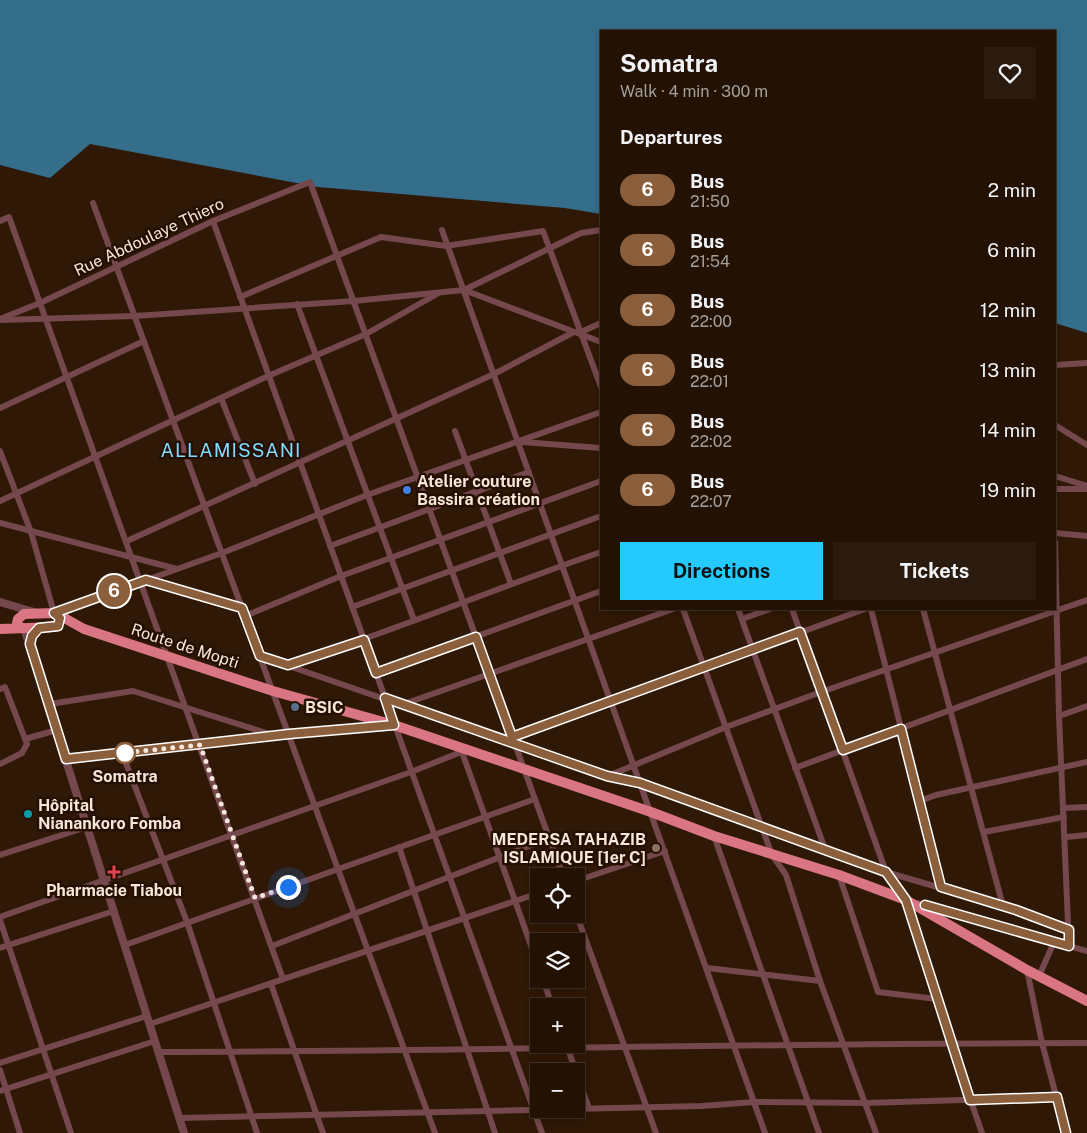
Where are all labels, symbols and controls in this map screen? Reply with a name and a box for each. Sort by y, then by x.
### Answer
button: heart [984,47,1036,99]
text: Somatra [620,49,718,77]
text: Walk · 4 min · 300 m [620,82,768,101]
text: Departures [620,126,723,148]
text: Bus [690,170,724,192]
text: 6 [642,179,653,200]
text: 2 min [988,179,1036,201]
text: 21:50 [690,192,730,211]
street label: Rue Abdoulaye Thiero [71,194,227,280]
text: Bus [690,230,724,252]
text: 6 [642,239,653,260]
text: 6 min [987,239,1036,261]
text: 21:54 [690,252,730,271]
text: Bus [690,290,724,312]
text: 6 [642,299,653,320]
text: 12 min [980,299,1036,321]
text: 22:00 [690,312,732,331]
text: Bus [690,350,724,372]
text: 6 [642,359,653,380]
text: 13 min [979,359,1036,381]
text: 22:01 [690,372,729,391]
text: Bus [690,410,724,432]
text: 6 [642,419,653,440]
text: 14 min [979,419,1036,441]
text: 22:02 [690,432,732,451]
district label: ALLAMISSANI [161,439,301,461]
text: Bus [690,470,724,492]
place label: Atelier couture Bassira création [417,472,540,509]
text: 6 [642,479,653,500]
text: 19 min [980,479,1036,501]
marker: Atelier couture Bassira création [401,484,413,496]
text: 22:07 [690,492,732,511]
button: Directions [620,542,823,600]
button: Tickets [833,542,1036,600]
line badge: 6 [98,575,130,607]
text: 6 [108,580,120,601]
street label: Route de Mopti [129,620,241,672]
place label: BSIC [305,698,344,717]
marker: BSIC [289,701,301,713]
marker: Somatra [114,742,136,764]
place label: Somatra [92,767,158,786]
place label: Hôpital Nianankoro Fomba [38,796,181,833]
marker: Hôpital Nianankoro Fomba [22,808,34,820]
place label: MEDERSA TAHAZIB ISLAMIQUE [1er C] [492,830,646,867]
marker: MEDERSA TAHAZIB ISLAMIQUE [1er C] [650,842,662,854]
marker: Pharmacie Tiabou [108,866,120,878]
map controls [530,868,585,1118]
button: locate [530,868,585,923]
your location [276,875,301,900]
place label: Pharmacie Tiabou [46,881,182,900]
button: layers [530,933,585,988]
button: + [530,998,585,1053]
button: − [530,1063,585,1118]

